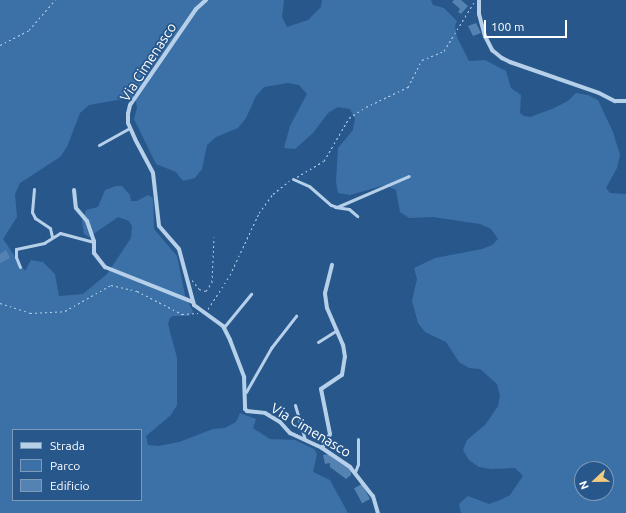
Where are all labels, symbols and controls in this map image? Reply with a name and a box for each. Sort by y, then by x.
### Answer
scale bar [486,12,569,38]
street label: Via Cimenasco [116,19,180,105]
text: 100 m [491,20,524,33]
street label: Via Cimenasco [268,399,354,461]
legend [12,429,142,501]
text: Strada [50,439,85,452]
text: Parco [50,459,80,472]
north arrow [574,461,614,501]
text: Edificio [50,479,90,492]
text: N [577,479,591,491]

